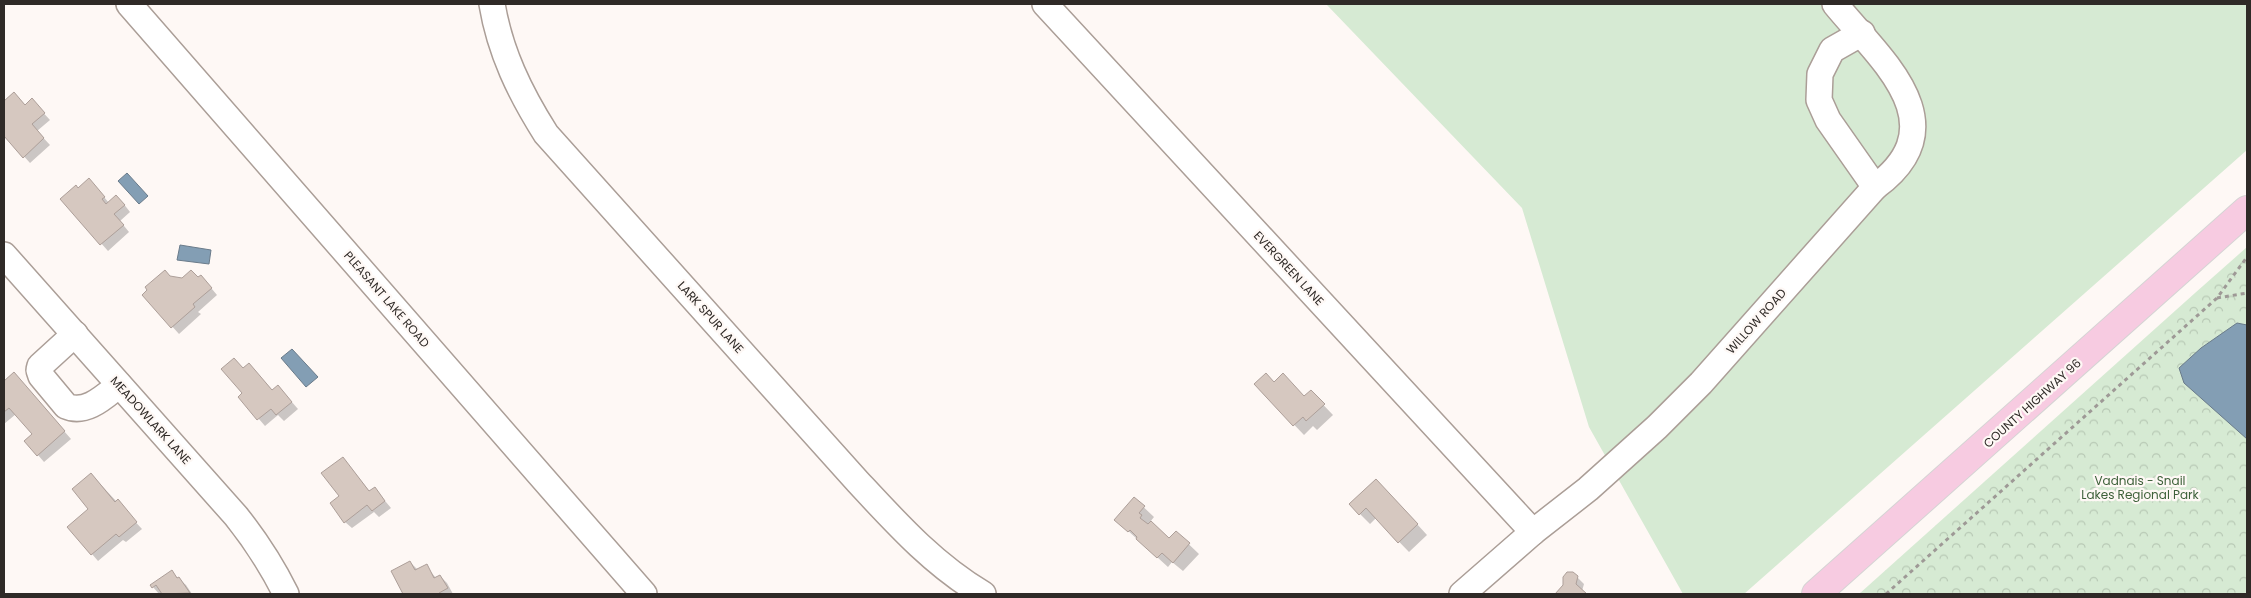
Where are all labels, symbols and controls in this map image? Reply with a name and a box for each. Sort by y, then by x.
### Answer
street label: EVERGREEN LANE [1250,227,1328,309]
street label: PLEASANT LAKE ROAD [340,247,434,351]
street label: LARK SPUR LANE [674,277,748,357]
street label: WILLOW ROAD [1722,285,1790,357]
street label: COUNTY HIGHWAY 96 [1979,355,2085,451]
street label: MEADOWLARK LANE [107,372,195,468]
park label: Vadnais - Snail Lakes Regional Park [2081,472,2200,503]

